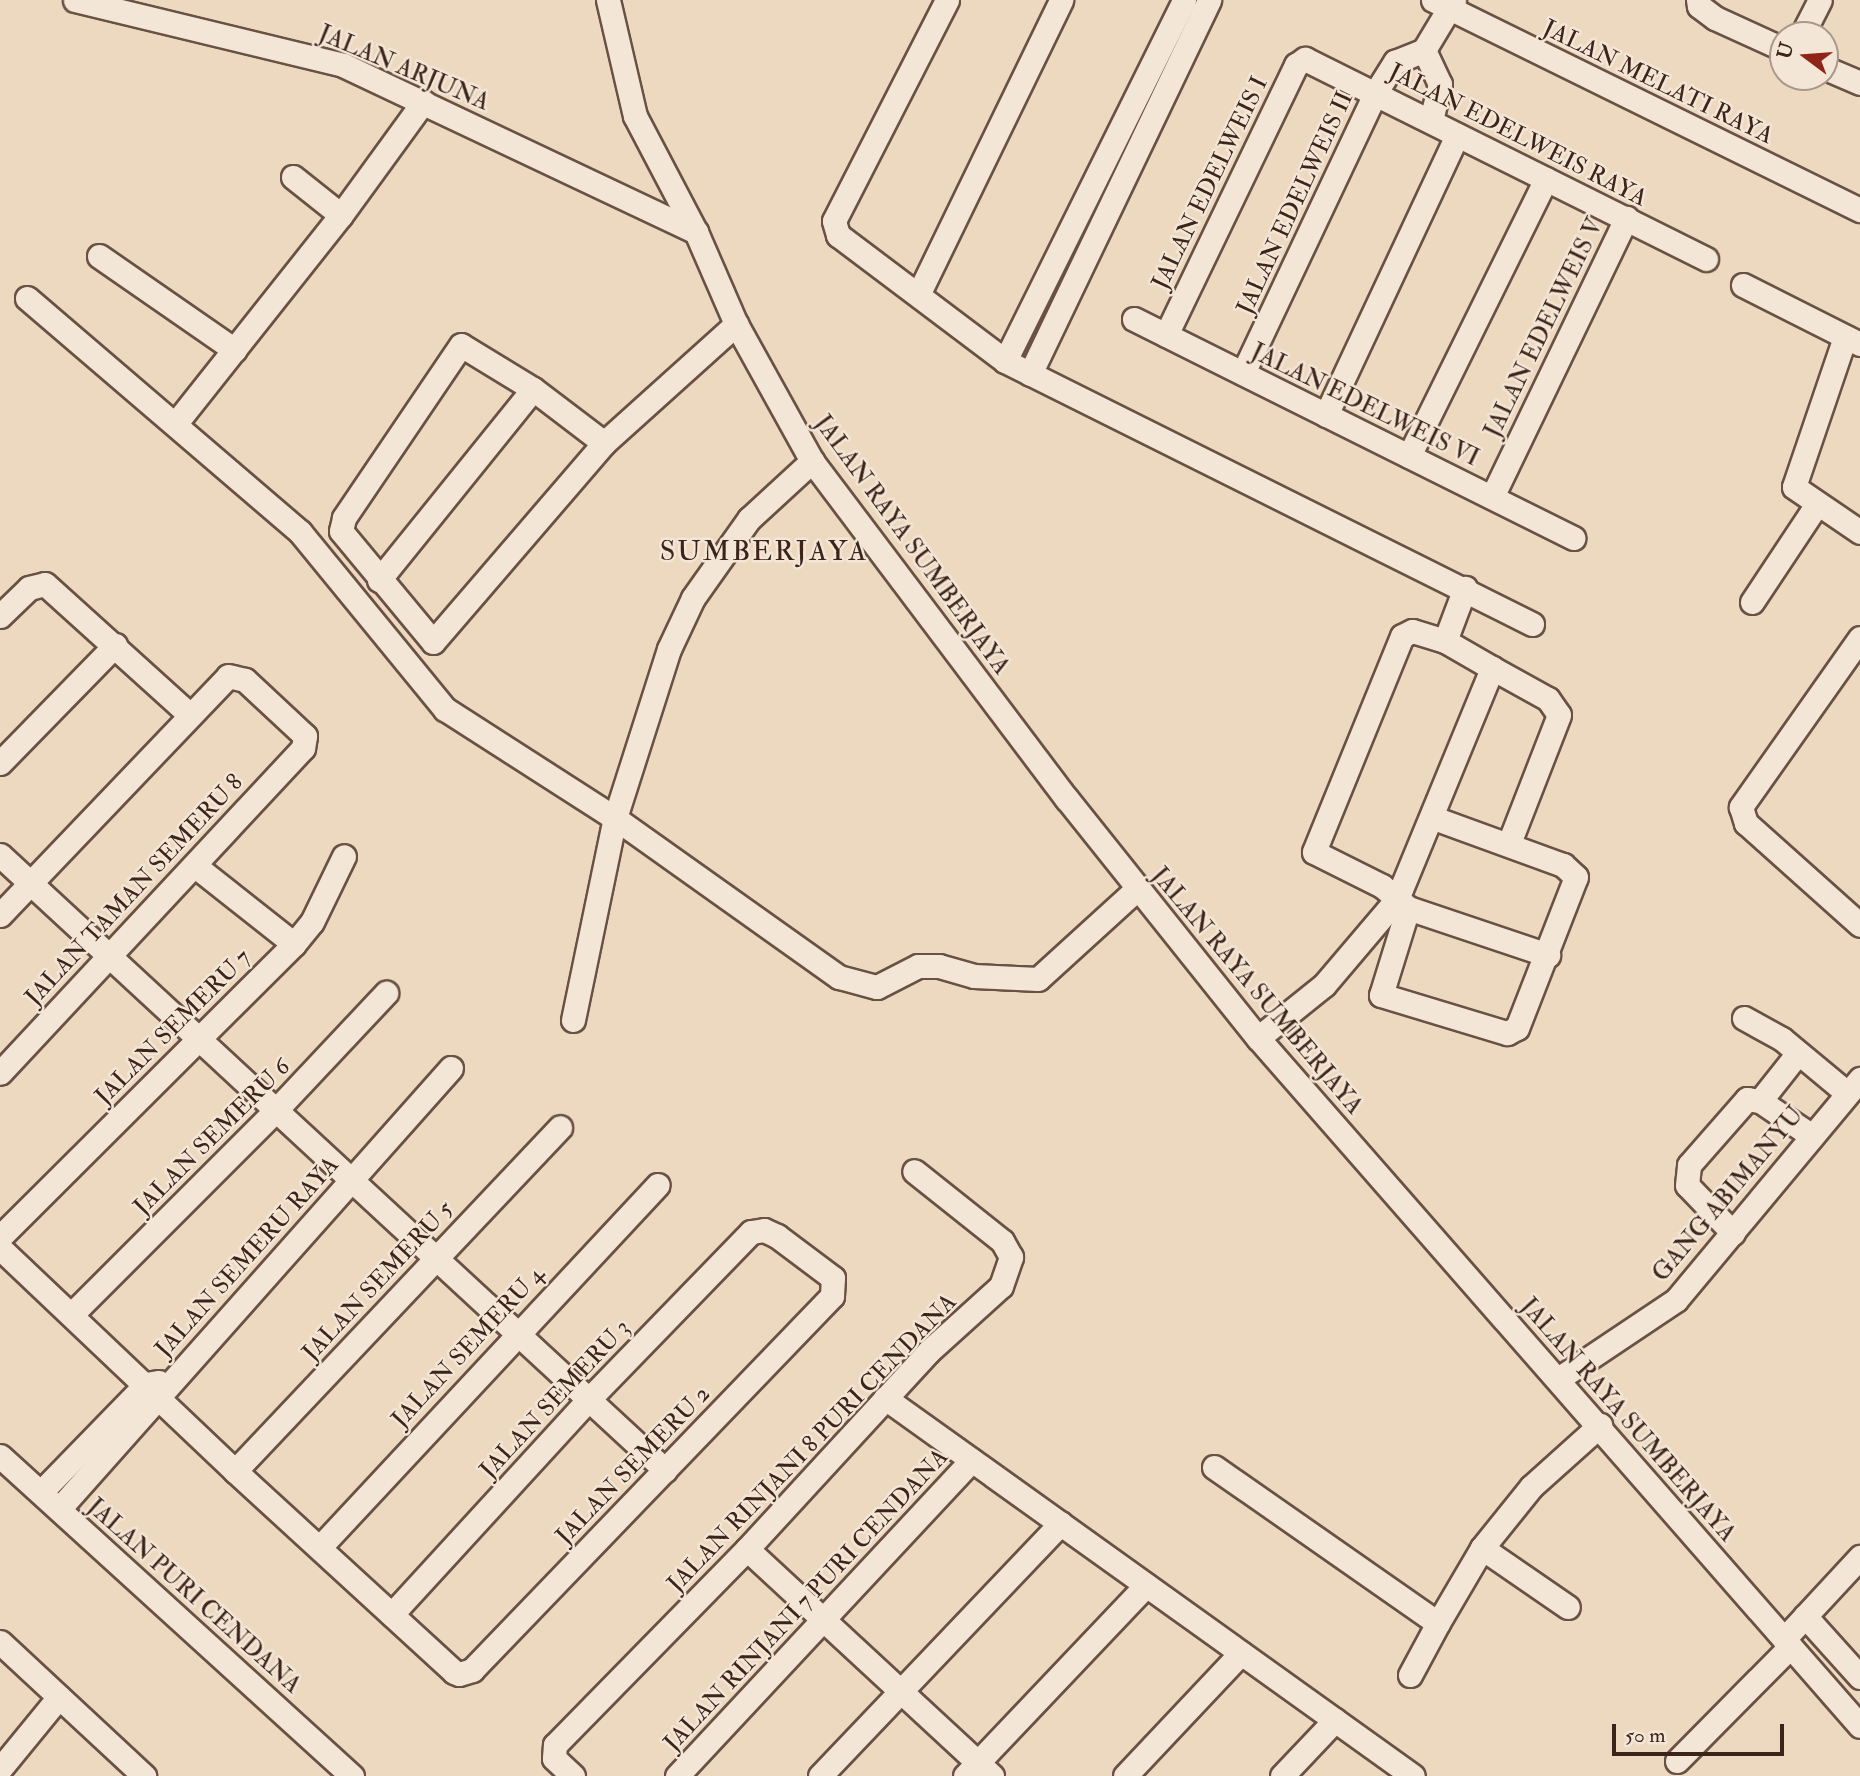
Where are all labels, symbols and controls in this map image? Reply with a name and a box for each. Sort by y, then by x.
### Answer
street label: JALAN MELATI RAYA [1538,14,1778,150]
street label: JALAN ARJUNA [314,19,494,117]
north arrow [1769,21,1839,91]
text: U [1772,40,1799,62]
street label: JALAN EDELWEIS RAYA [1384,57,1652,213]
street label: JALAN EDELWEIS I [1146,72,1274,294]
street label: JALAN EDELWEIS II [1231,87,1359,319]
street label: JALAN EDELWEIS V [1478,214,1610,442]
street label: JALAN EDELWEIS VI [1246,337,1484,473]
street label: JALAN RAYA SUMBERJAYA [808,410,1016,680]
district label: SUMBERJAYA [661,535,867,569]
street label: JALAN TAMAN SEMERU 8 [19,768,249,1012]
street label: JALAN RAYA SUMBERJAYA [1145,862,1369,1120]
street label: JALAN SEMERU 7 [89,943,257,1111]
street label: JALAN SEMERU 6 [128,1053,296,1221]
street label: GANG ABIMANYU [1646,1101,1810,1287]
street label: JALAN SEMERU RAYA [149,1151,345,1363]
street label: JALAN SEMERU 5 [297,1195,459,1367]
street label: JALAN SEMERU 4 [386,1260,550,1434]
street label: JALAN RINJANI 8 PURI CENDANA [661,1288,963,1598]
street label: JALAN RAYA SUMBERJAYA [1514,1292,1742,1548]
street label: JALAN SEMERU 3 [474,1314,636,1484]
street label: JALAN SEMERU 2 [550,1380,716,1550]
street label: JALAN RINJANI 7 PURI CENDANA [658,1443,954,1757]
street label: JALAN PURI CENDANA [81,1492,307,1700]
scale bar [1615,1710,1786,1754]
text: 50 m [1625,1722,1666,1749]

